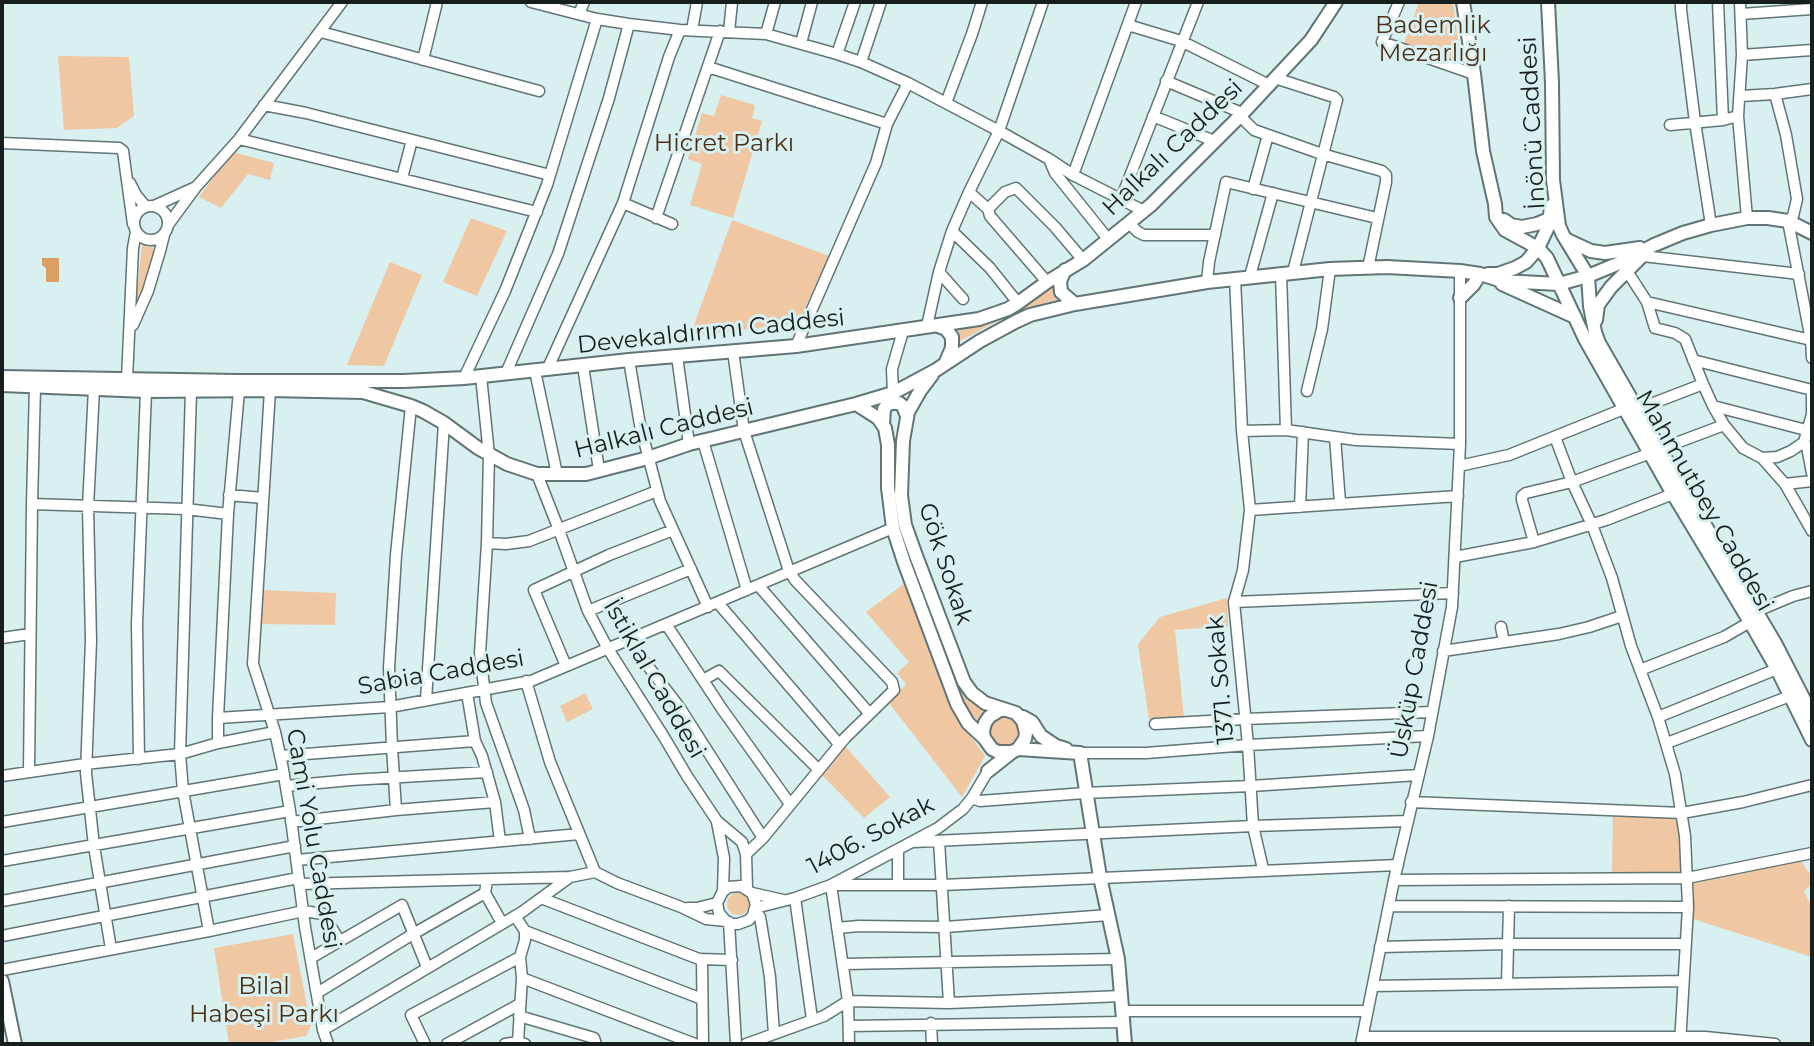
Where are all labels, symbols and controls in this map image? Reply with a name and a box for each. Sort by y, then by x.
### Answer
park label: Bademlik Mezarlığı [1375,12,1491,68]
street label: İnönü Caddesi [1514,36,1552,210]
street label: Halkalı Caddesi [1097,74,1249,222]
park label: Hicret Parkı [654,130,794,158]
street label: Devekaldırımı Caddesi [576,304,846,360]
street label: Mahmutbey Caddesi [1629,385,1779,617]
street label: Halkalı Caddesi [571,393,757,465]
street label: Gök Sokak [912,499,978,629]
street label: Üsküp Caddesi [1385,579,1445,761]
street label: İstiklal Caddesi [597,594,711,764]
street label: 1371. Sokak [1201,615,1241,745]
street label: Sabia Caddesi [356,644,526,702]
street label: Cami Yolu Caddesi [279,727,347,951]
street label: 1406. Sokak [803,791,939,881]
park label: Bilal Habeşi Parkı [189,973,339,1029]

